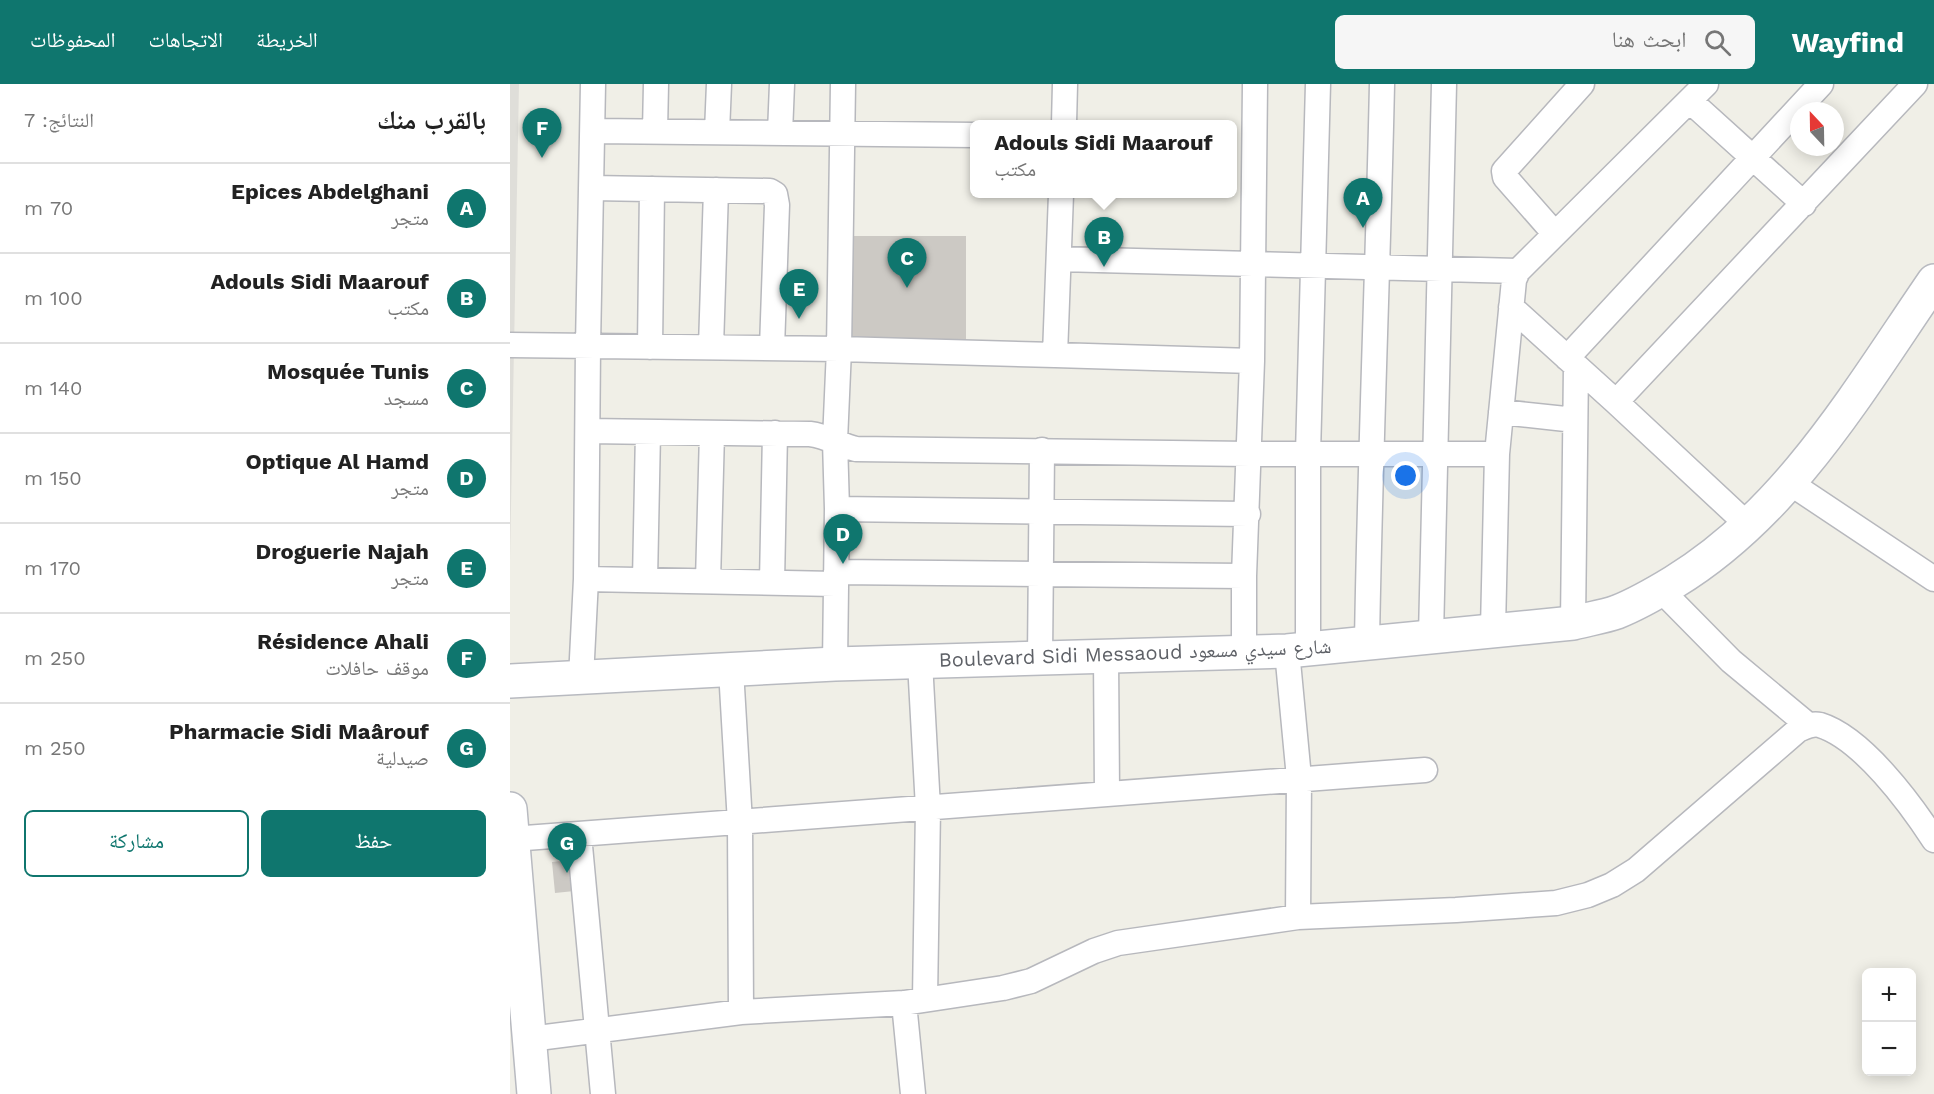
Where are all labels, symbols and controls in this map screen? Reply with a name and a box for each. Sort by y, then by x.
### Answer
search box [1335,15,1755,69]
icon: search [1701,26,1734,59]
text: Wayfind [1791,26,1904,59]
text: المحفوظات [30,27,115,52]
text: الاتجاهات [148,27,223,52]
text: الخريطة [256,27,318,52]
text: ابحث هنا [1612,27,1686,52]
north arrow [1790,102,1844,156]
text: بالقرب منك [377,105,486,135]
text: النتائج: 7 [24,108,94,132]
pin: F [522,109,561,158]
popup [970,120,1237,198]
text: Adouls Sidi Maarouf [994,130,1213,155]
text: مكتب [994,157,1036,181]
pin: A [1344,178,1382,228]
text: Epices Abdelghani [231,179,429,204]
text: 70 m [24,196,73,220]
text: A [460,196,473,220]
text: متجر [391,206,429,230]
pin: B [1084,218,1124,267]
pin: C [888,238,926,288]
text: Adouls Sidi Maarouf [210,269,429,294]
pin: E [780,270,818,319]
text: 100 m [24,286,83,310]
text: B [460,286,473,310]
text: مكتب [387,296,429,320]
text: Mosquée Tunis [267,359,429,384]
text: 140 m [24,376,82,400]
text: C [460,376,473,400]
text: مسجد [384,386,429,410]
text: Optique Al Hamd [246,449,429,474]
your location [1391,461,1420,490]
text: 150 m [24,466,82,490]
text: D [459,466,474,490]
text: متجر [391,476,429,500]
pin: D [824,514,862,564]
text: Droguerie Najah [256,539,429,564]
text: 170 m [24,556,81,580]
text: E [460,556,473,580]
text: متجر [391,566,429,590]
text: Résidence Ahali [257,629,429,654]
street label: Boulevard Sidi Messaoud شارع سيدي مسعود [938,634,1332,676]
text: 250 m [24,646,86,670]
text: F [460,646,473,670]
text: موقف حافلات [325,656,429,680]
text: Pharmacie Sidi Maârouf [169,719,429,744]
text: 250 m [24,736,86,760]
text: G [459,736,474,760]
text: صيدلية [376,746,429,770]
button: مشاركة [24,810,249,877]
button: حفظ [261,810,486,877]
pin: G [548,824,586,873]
map controls [1862,968,1916,1076]
button: + [1862,968,1916,1022]
button: − [1862,1022,1916,1076]

